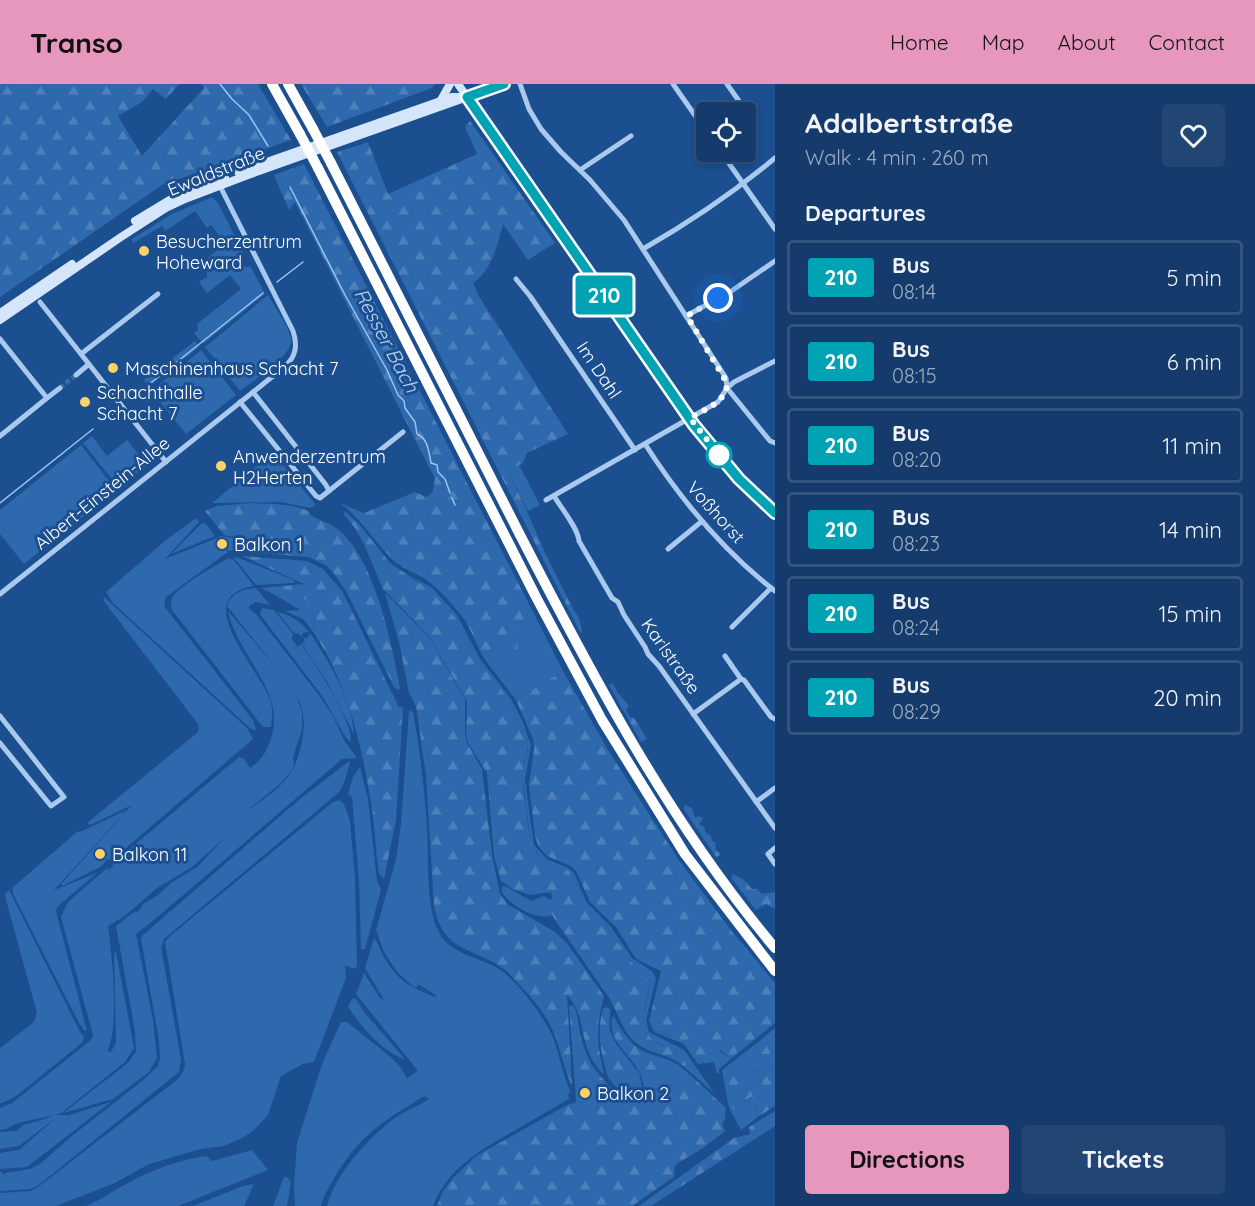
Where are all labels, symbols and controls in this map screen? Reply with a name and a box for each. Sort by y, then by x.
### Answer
text: Transo [30,25,123,60]
text: Home [890,29,949,55]
text: Map [982,29,1025,55]
text: About [1058,29,1116,55]
text: Contact [1149,29,1225,55]
map controls [696,102,756,162]
button: locate [696,102,756,162]
button: heart [1162,104,1225,167]
text: Adalbertstraße [805,105,1013,140]
street label: Ewaldstraße [164,141,268,201]
text: Walk · 4 min · 260 m [805,145,989,170]
text: Departures [805,199,926,227]
place label: Besucherzentrum Hoheward [156,230,302,274]
marker: Besucherzentrum Hoheward [137,244,151,258]
text: Bus [892,251,930,279]
text: 210 [824,264,858,290]
text: 5 min [1167,264,1222,292]
line badge: 210 [570,276,638,314]
text: 08:14 [892,279,936,304]
text: 210 [587,282,621,308]
your location [703,283,733,313]
water label: Resser Bach [349,284,425,397]
text: Bus [892,335,930,363]
street label: Im Dahl [572,337,626,403]
text: 210 [824,348,858,374]
text: 6 min [1167,348,1222,376]
place label: Maschinenhaus Schacht 7 [125,357,339,380]
marker: Maschinenhaus Schacht 7 [106,361,120,375]
text: 08:15 [892,363,937,388]
place label: Schachthalle Schacht 7 [97,381,203,425]
marker: Schachthalle Schacht 7 [78,395,92,409]
text: Bus [892,419,930,447]
street label: Albert-Einstein-Allee [30,431,174,555]
text: 210 [824,432,858,458]
text: 11 min [1162,432,1222,460]
unlabelled marker [706,442,732,468]
place label: Anwenderzentrum H2Herten [233,445,386,489]
text: 08:20 [892,447,941,472]
marker: Anwenderzentrum H2Herten [214,459,228,473]
street label: Voßhorst [682,476,750,548]
text: Bus [892,503,930,531]
text: 210 [824,516,858,542]
text: 14 min [1159,516,1222,544]
text: 08:23 [892,531,940,556]
place label: Balkon 1 [234,533,303,556]
marker: Balkon 1 [215,537,229,551]
text: Bus [892,587,930,615]
text: 210 [824,600,858,626]
text: 15 min [1158,600,1222,628]
street label: Karlstraße [637,614,705,698]
text: 08:24 [892,615,940,640]
text: Bus [892,671,930,699]
text: 210 [824,684,858,710]
text: 20 min [1153,684,1222,712]
text: 08:29 [892,699,941,724]
place label: Balkon 11 [112,843,188,866]
marker: Balkon 11 [93,847,107,861]
place label: Balkon 2 [597,1082,669,1105]
marker: Balkon 2 [578,1086,592,1100]
button: Directions [805,1125,1009,1194]
button: Tickets [1021,1125,1225,1194]

